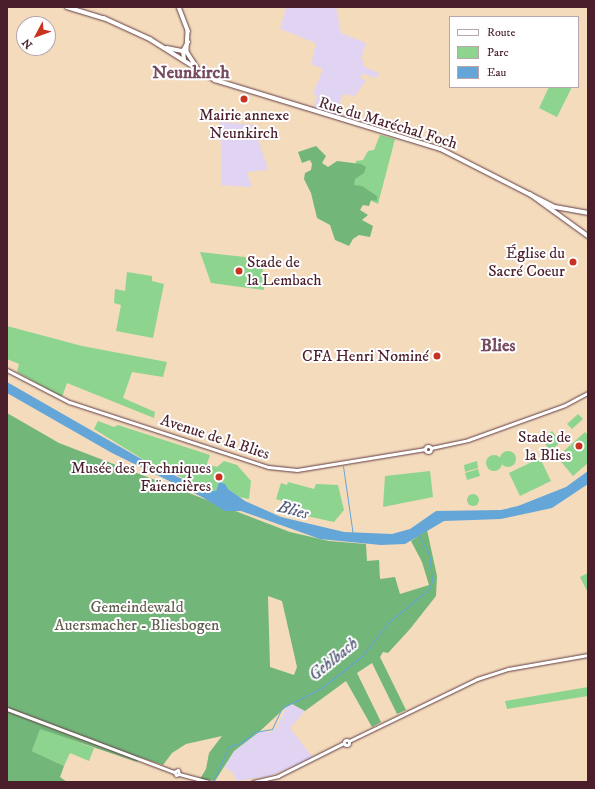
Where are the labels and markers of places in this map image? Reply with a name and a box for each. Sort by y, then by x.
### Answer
marker: Mairie annexe Neunkirch [239,94,249,104]
place label: Mairie annexe Neunkirch [199,105,289,143]
place label: Église du Sacré Coeur [488,243,565,281]
place label: Stade de la Lembach [247,252,322,290]
marker: Église du Sacré Coeur [568,257,578,267]
marker: Stade de la Lembach [234,266,244,276]
place label: CFA Henri Nominé [302,346,429,366]
marker: CFA Henri Nominé [432,351,442,361]
place label: Stade de la Blies [518,427,571,465]
marker: Stade de la Blies [574,441,584,451]
place label: Musée des Techniques Faïencières [71,458,211,496]
marker: Musée des Techniques Faïencières [214,472,224,482]

